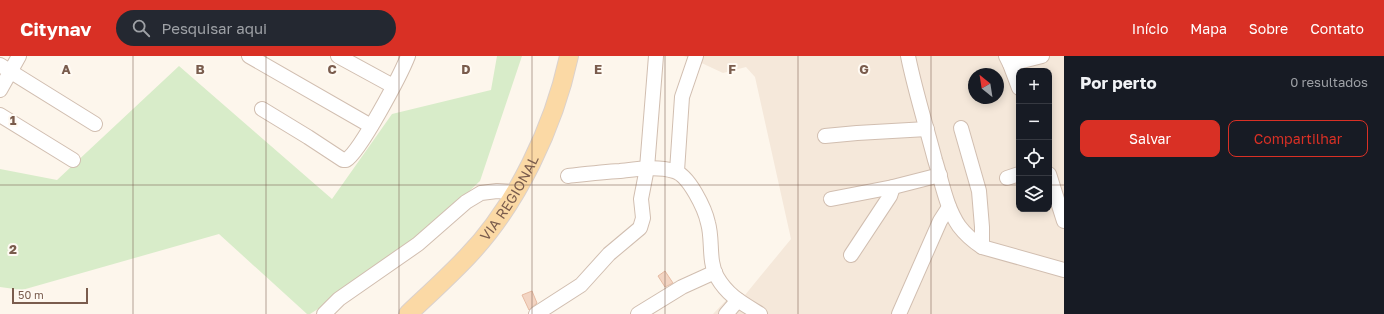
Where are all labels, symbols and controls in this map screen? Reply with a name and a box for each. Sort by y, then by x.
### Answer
search box [116,10,396,46]
text: Citynav [20,17,92,40]
icon: search [130,17,152,39]
text: Pesquisar aqui [162,19,267,37]
text: Início [1132,20,1168,37]
text: Mapa [1190,20,1227,37]
text: Sobre [1249,20,1288,37]
text: Contato [1310,20,1364,37]
text: A [61,61,71,77]
text: B [195,61,205,77]
text: C [327,61,337,77]
text: D [461,61,471,77]
text: E [594,61,602,77]
text: F [728,61,736,77]
text: G [859,61,869,77]
north arrow [968,68,1004,104]
map controls [1016,68,1052,212]
button: + [1016,68,1052,104]
text: Por perto [1080,72,1157,93]
text: 0 resultados [1290,74,1368,90]
button: − [1016,104,1052,140]
text: 1 [10,112,17,128]
button: Salvar [1080,120,1220,157]
button: Compartilhar [1228,120,1368,157]
button: locate [1016,140,1052,176]
street label: VIA REGIONAL [476,152,542,244]
button: layers [1016,176,1052,212]
text: 2 [9,241,17,257]
scale bar [12,286,88,305]
text: 50 m [18,288,44,301]

